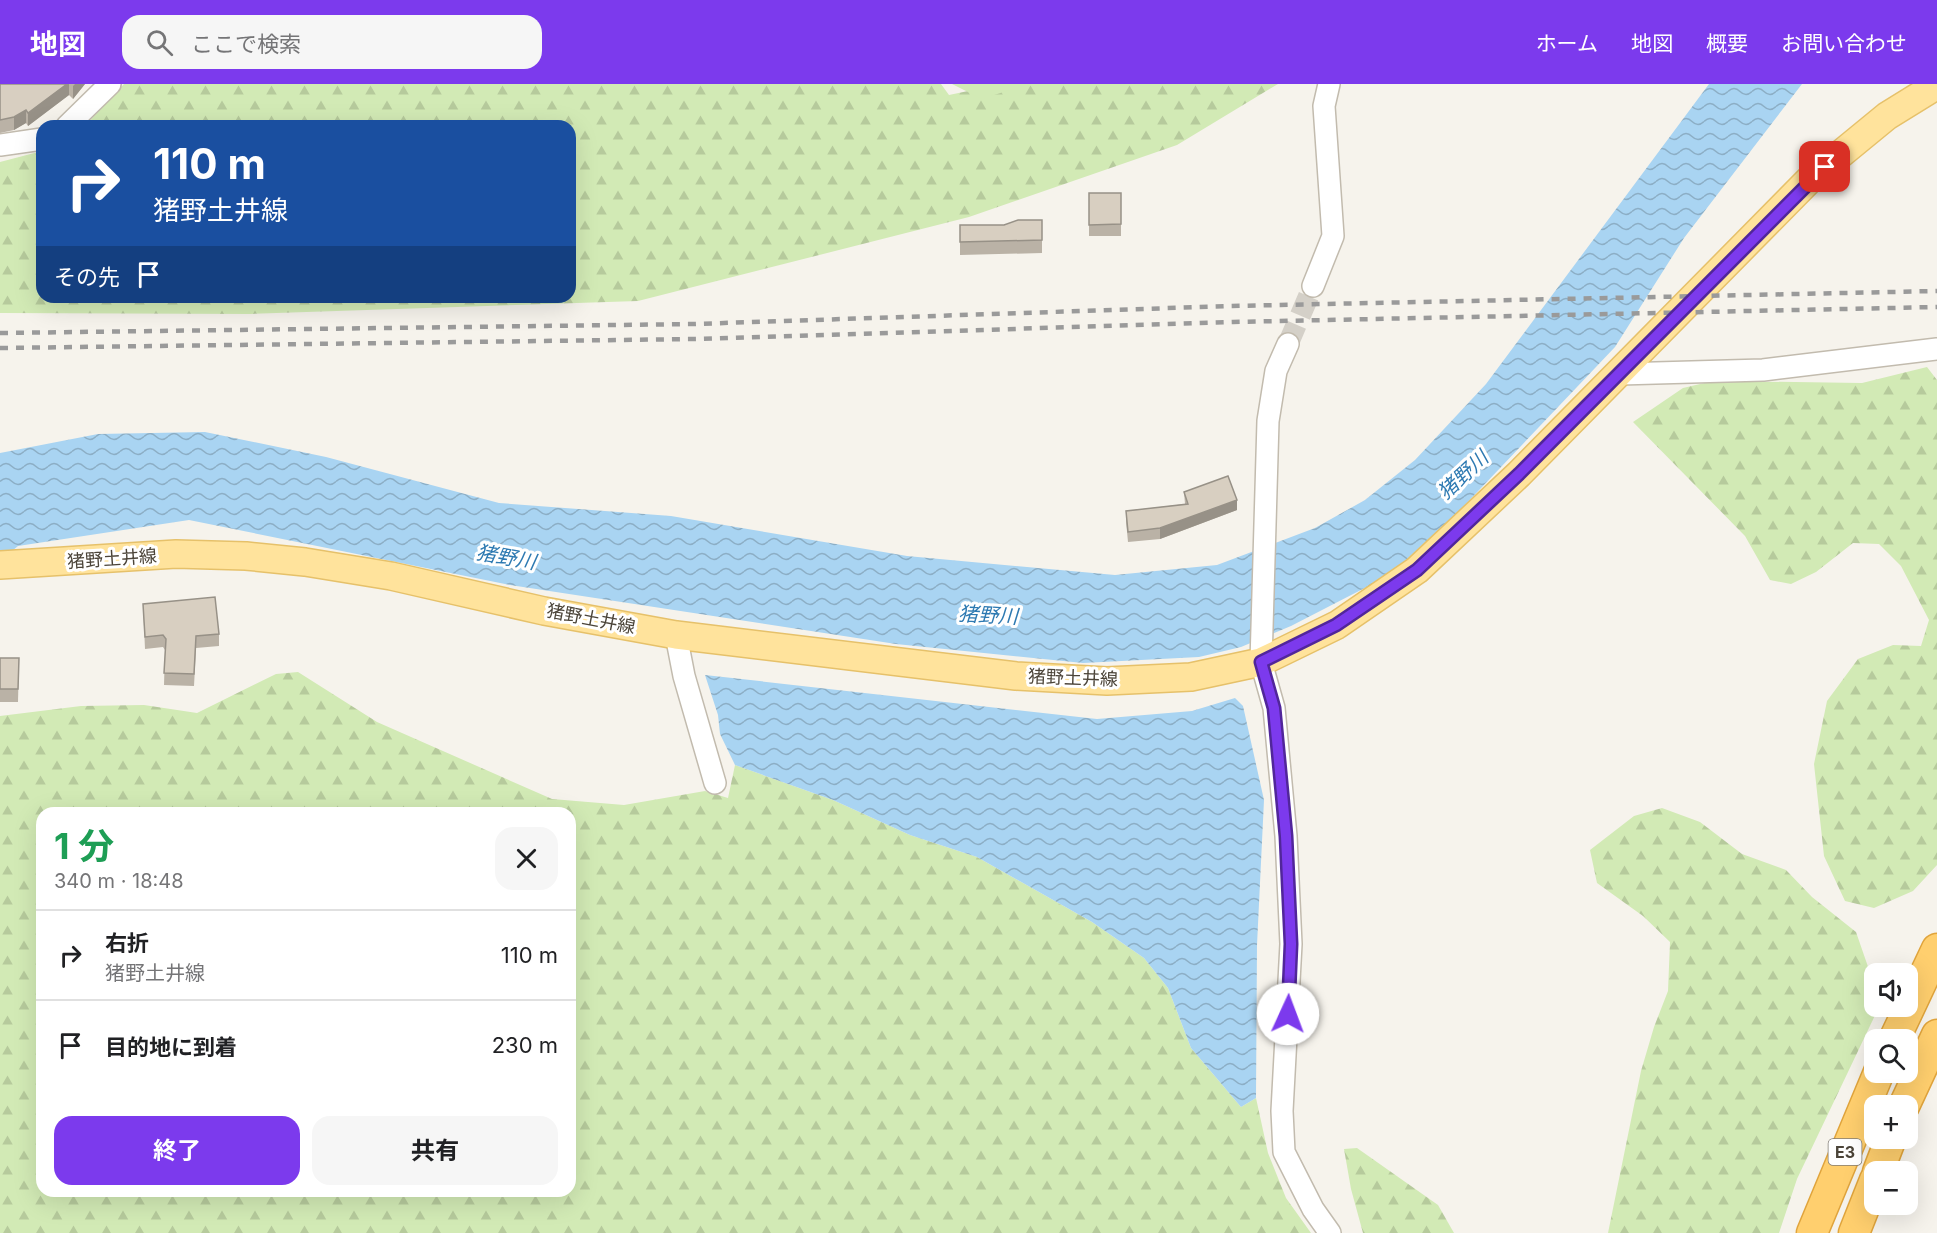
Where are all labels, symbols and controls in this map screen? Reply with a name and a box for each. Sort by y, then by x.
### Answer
search box [122,15,542,69]
icon: search [143,26,176,59]
text: 地図 [30,27,86,61]
text: ここで検索 [191,31,301,57]
text: ホーム [1536,31,1598,56]
text: 地図 [1631,31,1673,56]
text: 概要 [1706,31,1748,56]
text: お問い合わせ [1781,31,1907,56]
text: 110 m [153,138,266,189]
pin [1799,141,1850,192]
icon: right [54,144,132,222]
icon: arrive [1808,150,1841,183]
text: 猪野土井線 [153,194,288,227]
icon: arrive [132,258,165,291]
text: その先 [54,264,120,290]
water label: 猪野川 [1433,444,1495,504]
water label: 猪野川 [474,540,540,574]
street label: 猪野土井線 [66,545,158,572]
street label: 猪野土井線 [545,600,637,637]
water label: 猪野川 [957,601,1021,629]
street label: 猪野土井線 [1028,665,1118,690]
text: 1 分 [54,824,114,868]
button: close [495,827,558,890]
text: 340 m · 18:48 [54,869,184,893]
text: 右折 [105,930,149,956]
icon: right [54,939,87,972]
text: 110 m [501,942,558,968]
text: 猪野土井線 [105,961,205,985]
map controls [1864,963,1918,1215]
button: sound [1864,963,1918,1017]
position arrow [1256,982,1320,1046]
icon: arrive [54,1029,87,1062]
button: search [1864,1029,1918,1083]
text: 230 m [492,1032,558,1058]
text: 目的地に到着 [105,1034,237,1060]
button: + [1864,1095,1918,1149]
button: 終了 [54,1116,300,1185]
button: 共有 [312,1116,558,1185]
road number: E3 [1828,1139,1862,1165]
button: − [1864,1161,1918,1215]

